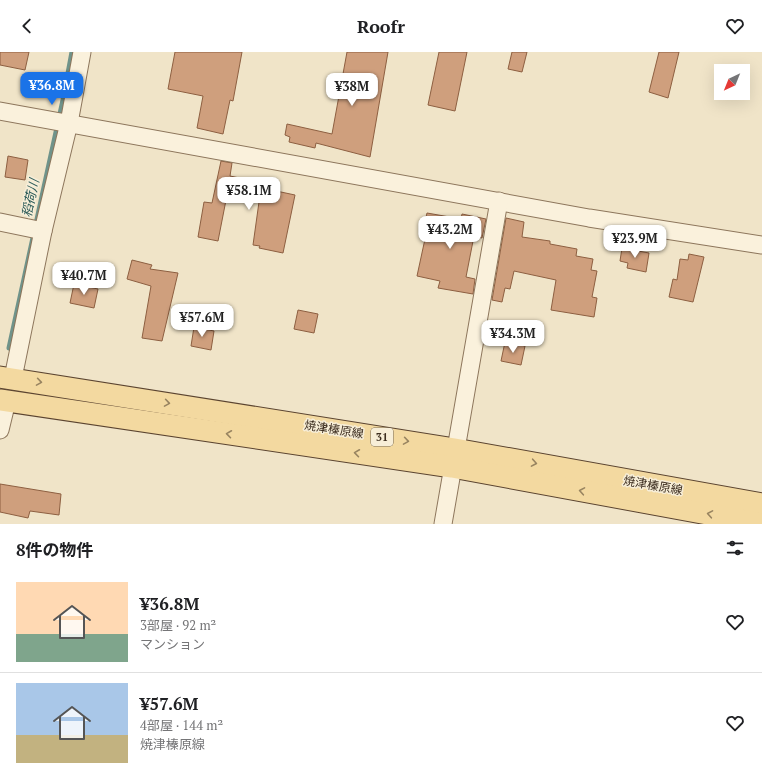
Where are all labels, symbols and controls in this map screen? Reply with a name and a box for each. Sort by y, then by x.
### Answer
text: Roofr [357,14,405,38]
icon: back [16,15,38,37]
icon: heart [724,15,746,37]
north arrow [714,64,750,100]
map controls [714,64,750,100]
pin: ¥36.8M [19,72,85,106]
pin: ¥38M [328,73,376,107]
text: ¥36.8M [29,76,75,94]
text: ¥38M [335,77,369,95]
water label: 稻荷川 [17,175,43,219]
pin: ¥58.1M [216,177,282,211]
text: ¥58.1M [226,181,272,199]
pin: ¥43.2M [417,216,483,250]
text: ¥43.2M [427,220,473,238]
pin: ¥23.9M [602,225,668,259]
text: ¥23.9M [612,229,658,247]
pin: ¥40.7M [51,262,117,296]
text: ¥40.7M [61,266,107,284]
pin: ¥57.6M [169,304,235,338]
text: ¥57.6M [180,308,224,326]
pin: ¥34.3M [480,320,546,354]
text: ¥34.3M [490,324,536,342]
one-way arrow [36,378,42,386]
one-way arrow [164,398,170,407]
street label: 焼津榛原線 [303,417,365,441]
road number: 31 [371,428,393,446]
one-way arrow [226,430,232,439]
one-way arrow [403,436,409,445]
one-way arrow [354,449,360,458]
one-way arrow [531,458,537,467]
street label: 焼津榛原線 [622,472,684,498]
one-way arrow [579,487,585,495]
one-way arrow [707,510,713,519]
icon: filters [724,537,746,559]
text: 8件の物件 [16,538,94,561]
text: ¥36.8M [140,592,199,615]
icon: home [48,598,96,646]
icon: heart [724,611,746,633]
text: 3部屋 · 92 m² [140,616,216,634]
text: マンション [140,635,205,653]
text: ¥57.6M [140,692,198,715]
icon: home [48,699,96,747]
icon: heart [724,712,746,734]
text: 4部屋 · 144 m² [140,716,223,734]
text: 焼津榛原線 [140,735,205,753]

